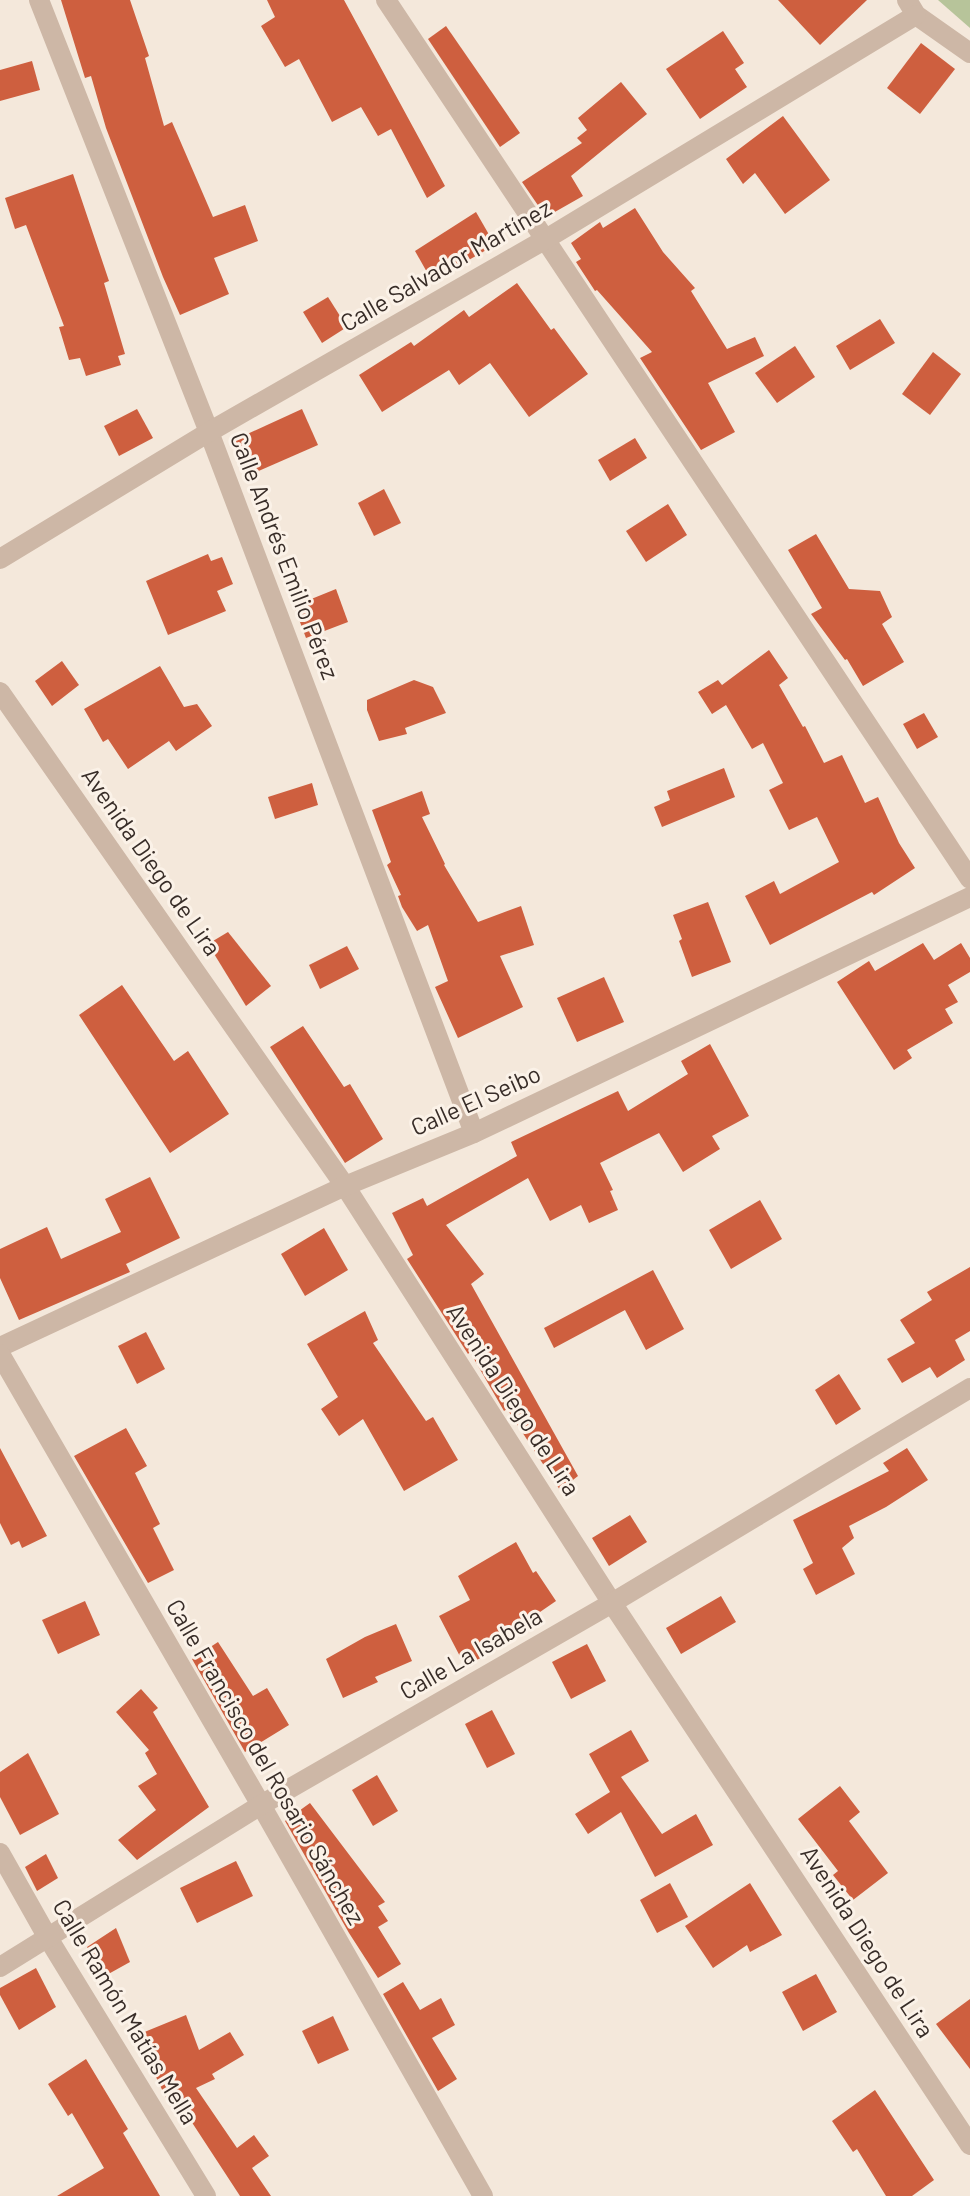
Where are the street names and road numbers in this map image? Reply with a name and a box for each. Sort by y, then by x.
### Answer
street label: Calle Salvador Martínez [335,192,556,337]
street label: Calle Andrés Emilio Pérez [225,428,346,683]
street label: Avenida Diego de Lira [76,762,228,961]
street label: Calle El Seibo [406,1058,545,1141]
street label: Avenida Diego de Lira [441,1298,587,1501]
street label: Calle Francisco del Rosario Sánchez [161,1593,372,1929]
street label: Calle La Isabela [394,1600,547,1705]
street label: Avenida Diego de Lira [795,1840,941,2043]
street label: Calle Ramón Matías Mella [48,1893,205,2129]

